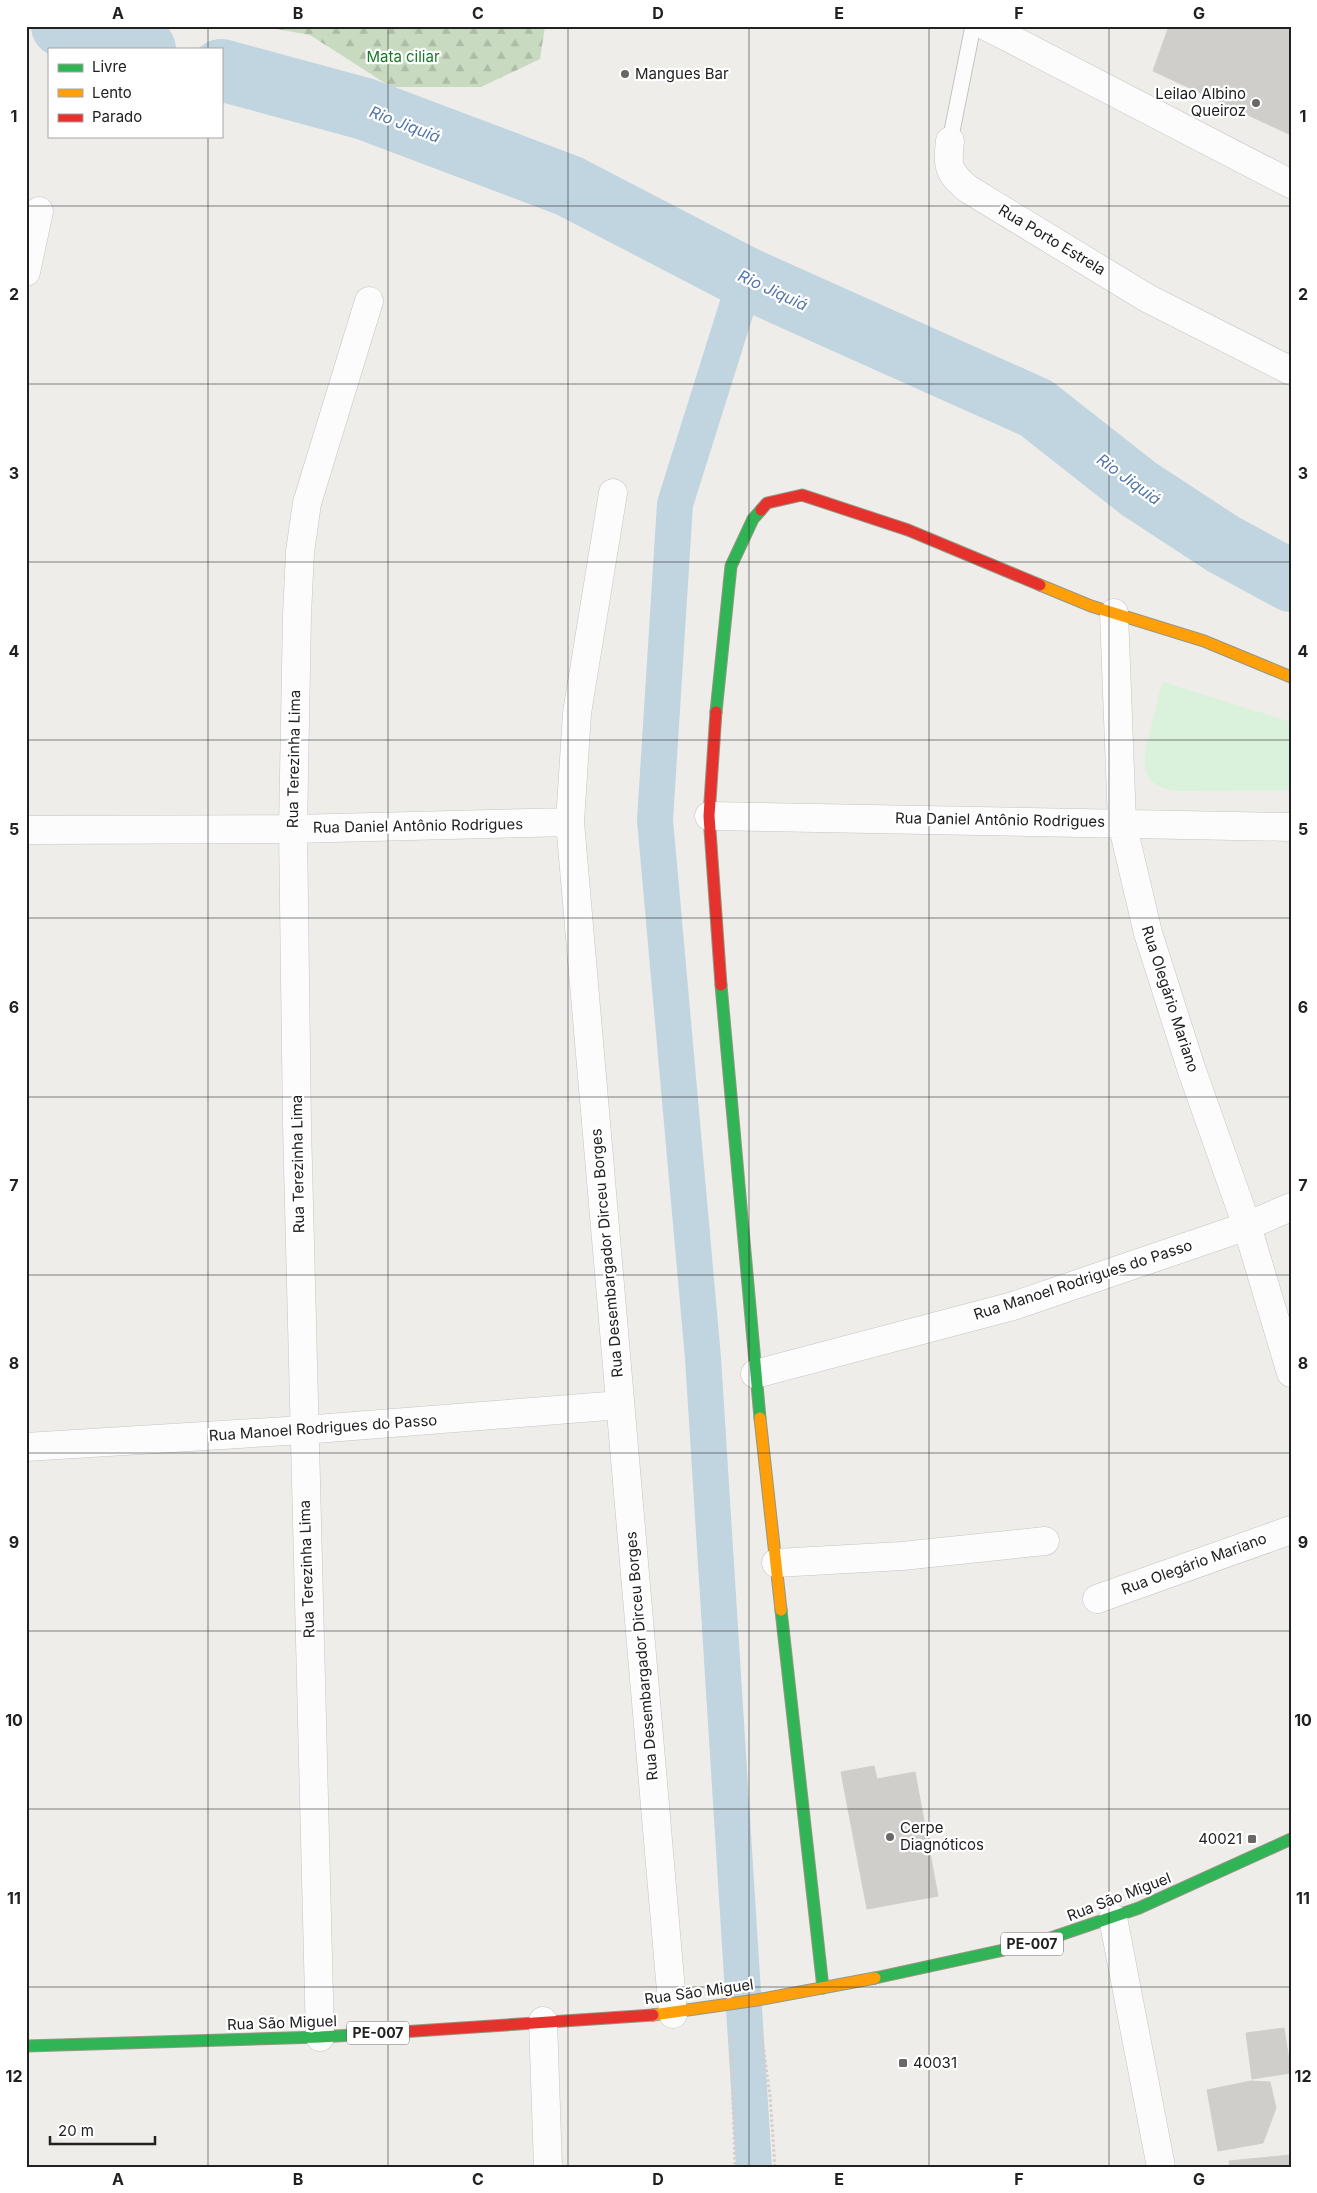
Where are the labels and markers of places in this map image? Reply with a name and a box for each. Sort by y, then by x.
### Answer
place label: Mangues Bar [635,64,729,83]
marker: Mangues Bar [619,68,631,80]
place label: Leilao Albino Queiroz [1155,84,1246,120]
marker: Leilao Albino Queiroz [1250,97,1262,109]
place label: Cerpe Diagnóticos [900,1818,984,1854]
place label: 40021 [1198,1829,1242,1848]
marker: Cerpe Diagnóticos [884,1831,896,1843]
marker: 40021 [1246,1833,1258,1845]
place label: 40031 [913,2053,957,2072]
marker: 40031 [897,2057,909,2069]

